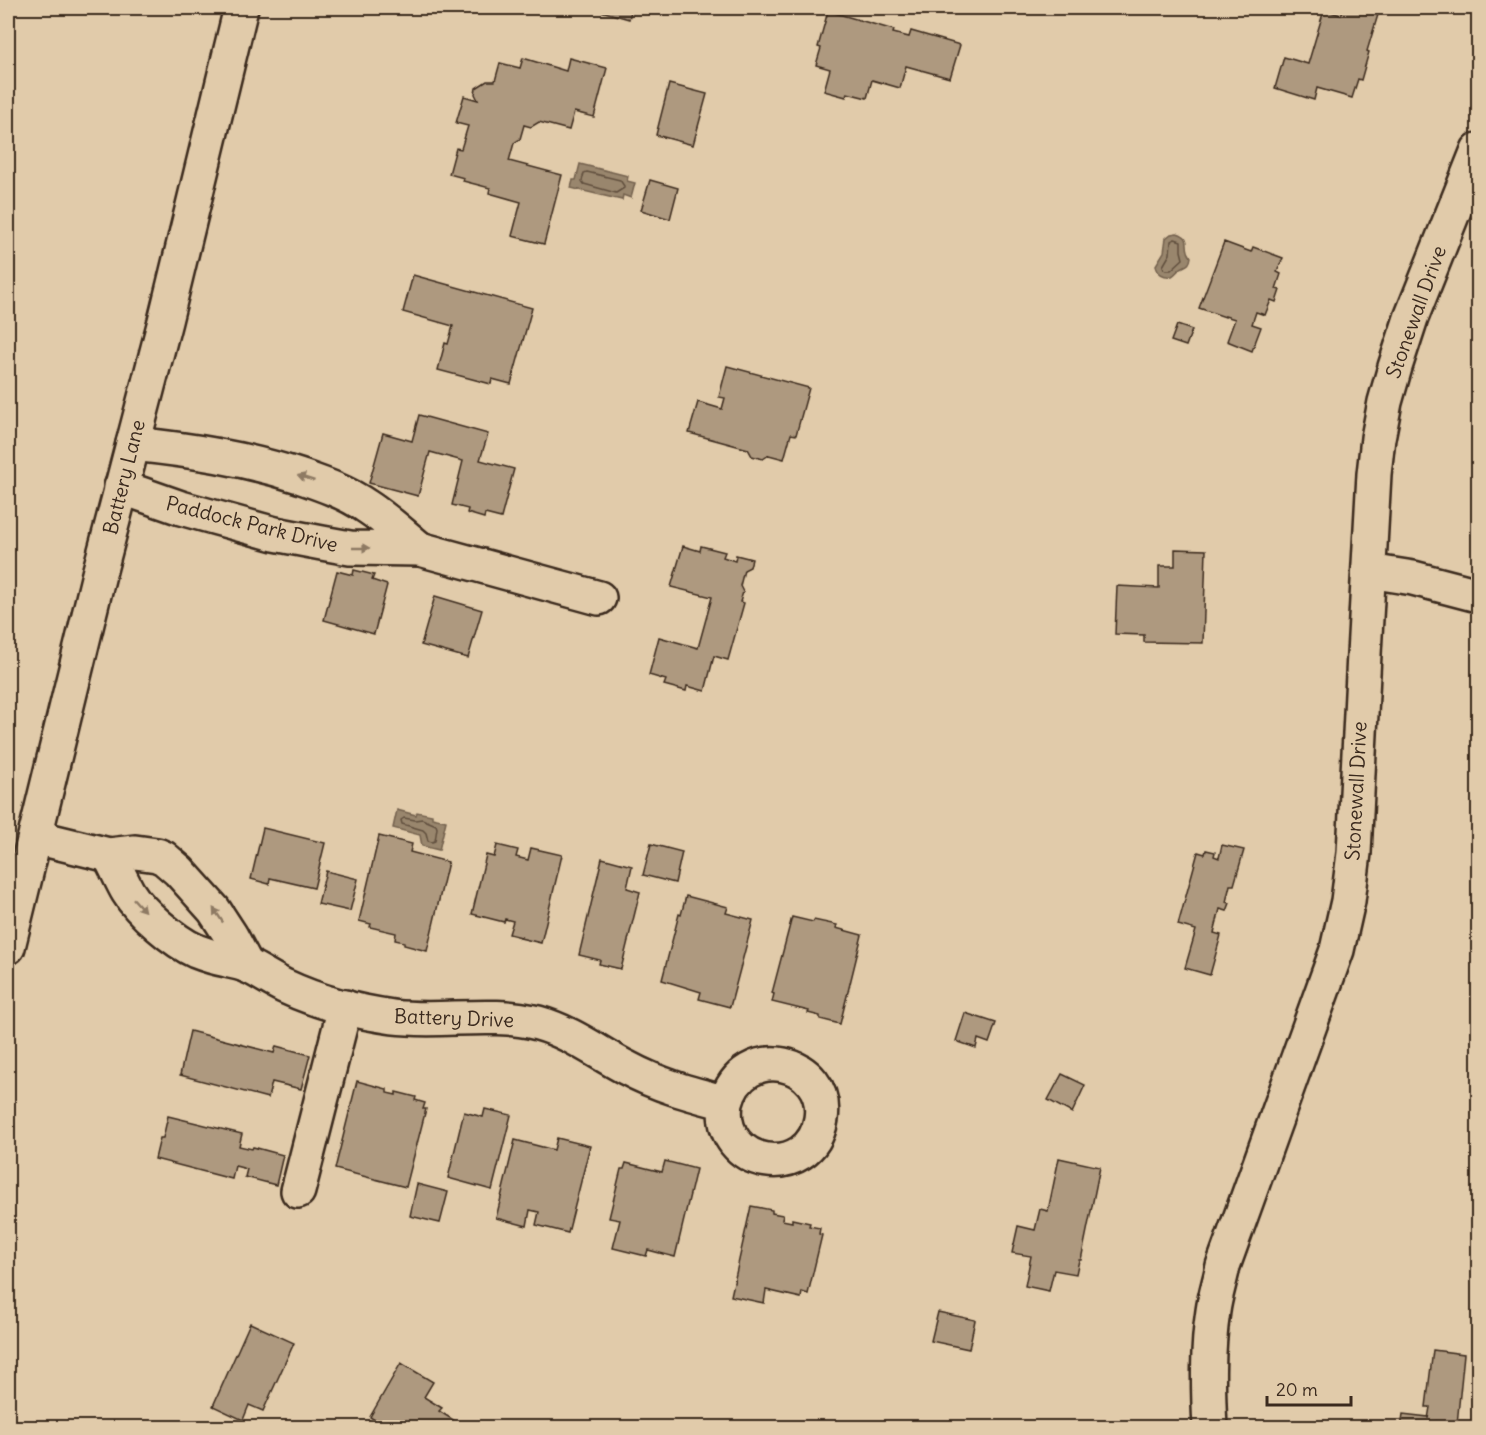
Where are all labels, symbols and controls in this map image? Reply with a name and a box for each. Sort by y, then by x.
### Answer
street label: Stonewall Drive [1380,242,1451,382]
street label: Battery Lane [97,417,150,537]
one-way arrow [297,473,315,483]
street label: Paddock Park Drive [164,490,341,557]
one-way arrow [351,543,370,553]
street label: Stonewall Drive [1339,721,1372,861]
one-way arrow [132,897,145,912]
one-way arrow [212,907,223,924]
street label: Battery Drive [394,1003,514,1032]
scale bar [1267,1369,1351,1407]
text: 20 m [1276,1378,1318,1401]

